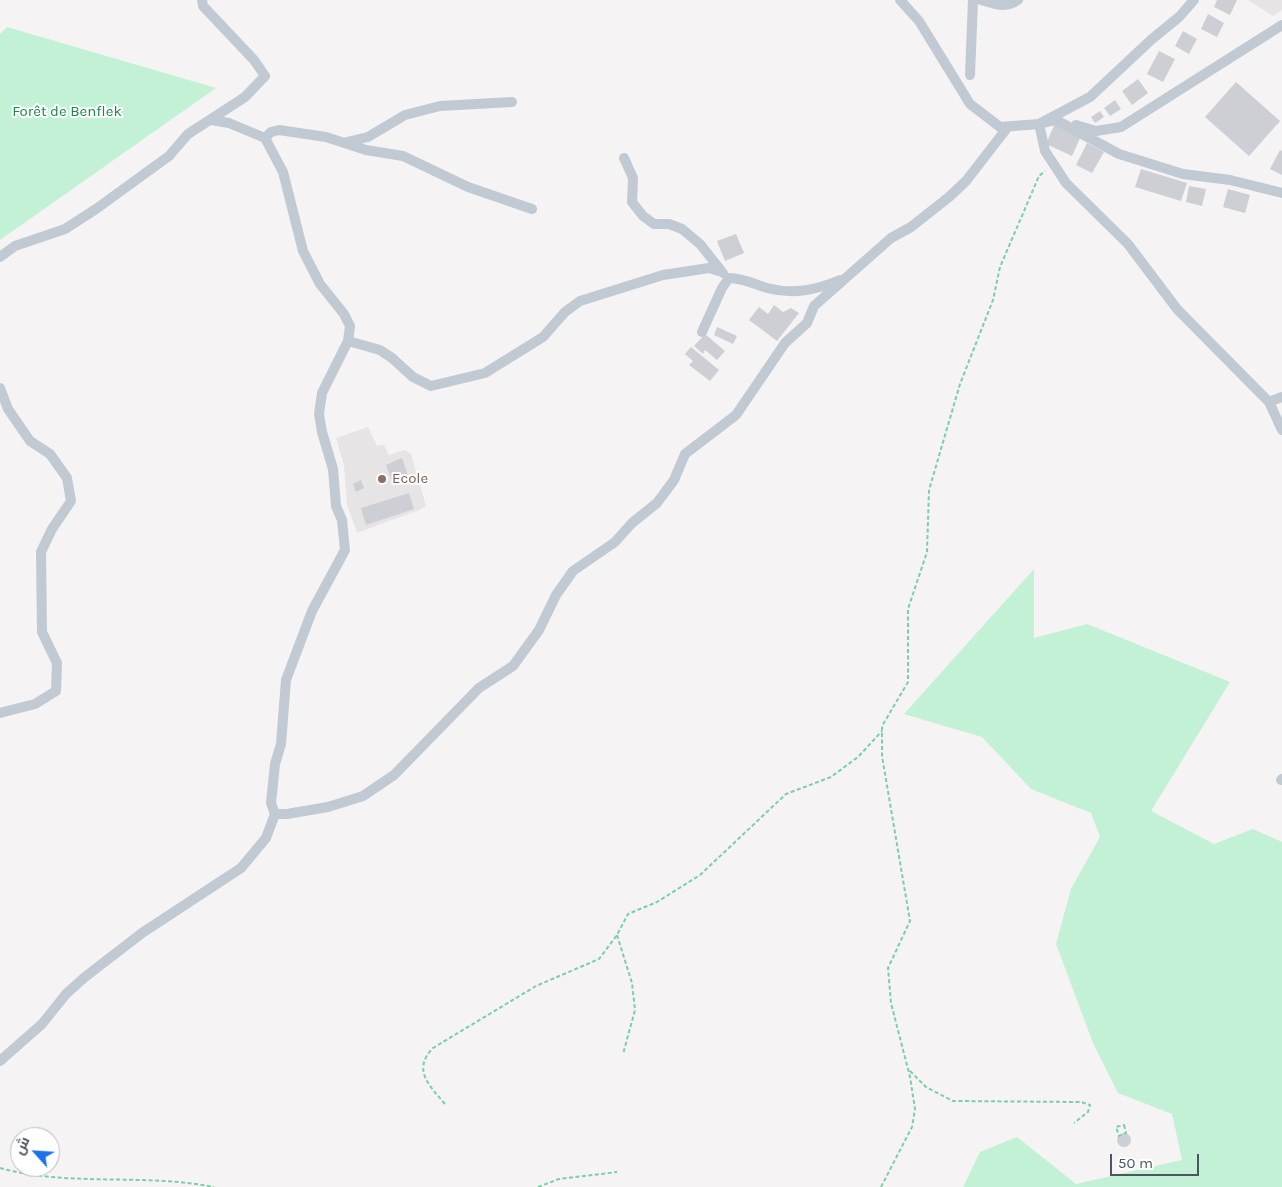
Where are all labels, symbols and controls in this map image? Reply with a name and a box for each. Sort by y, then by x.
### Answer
park label: Forêt de Benflek [12,103,122,121]
place label: Ecole [392,470,428,488]
marker: Ecole [376,473,388,485]
north arrow [10,1127,60,1177]
text: ش [10,1134,34,1157]
scale bar [1112,1144,1201,1176]
text: 50 m [1118,1154,1153,1172]

